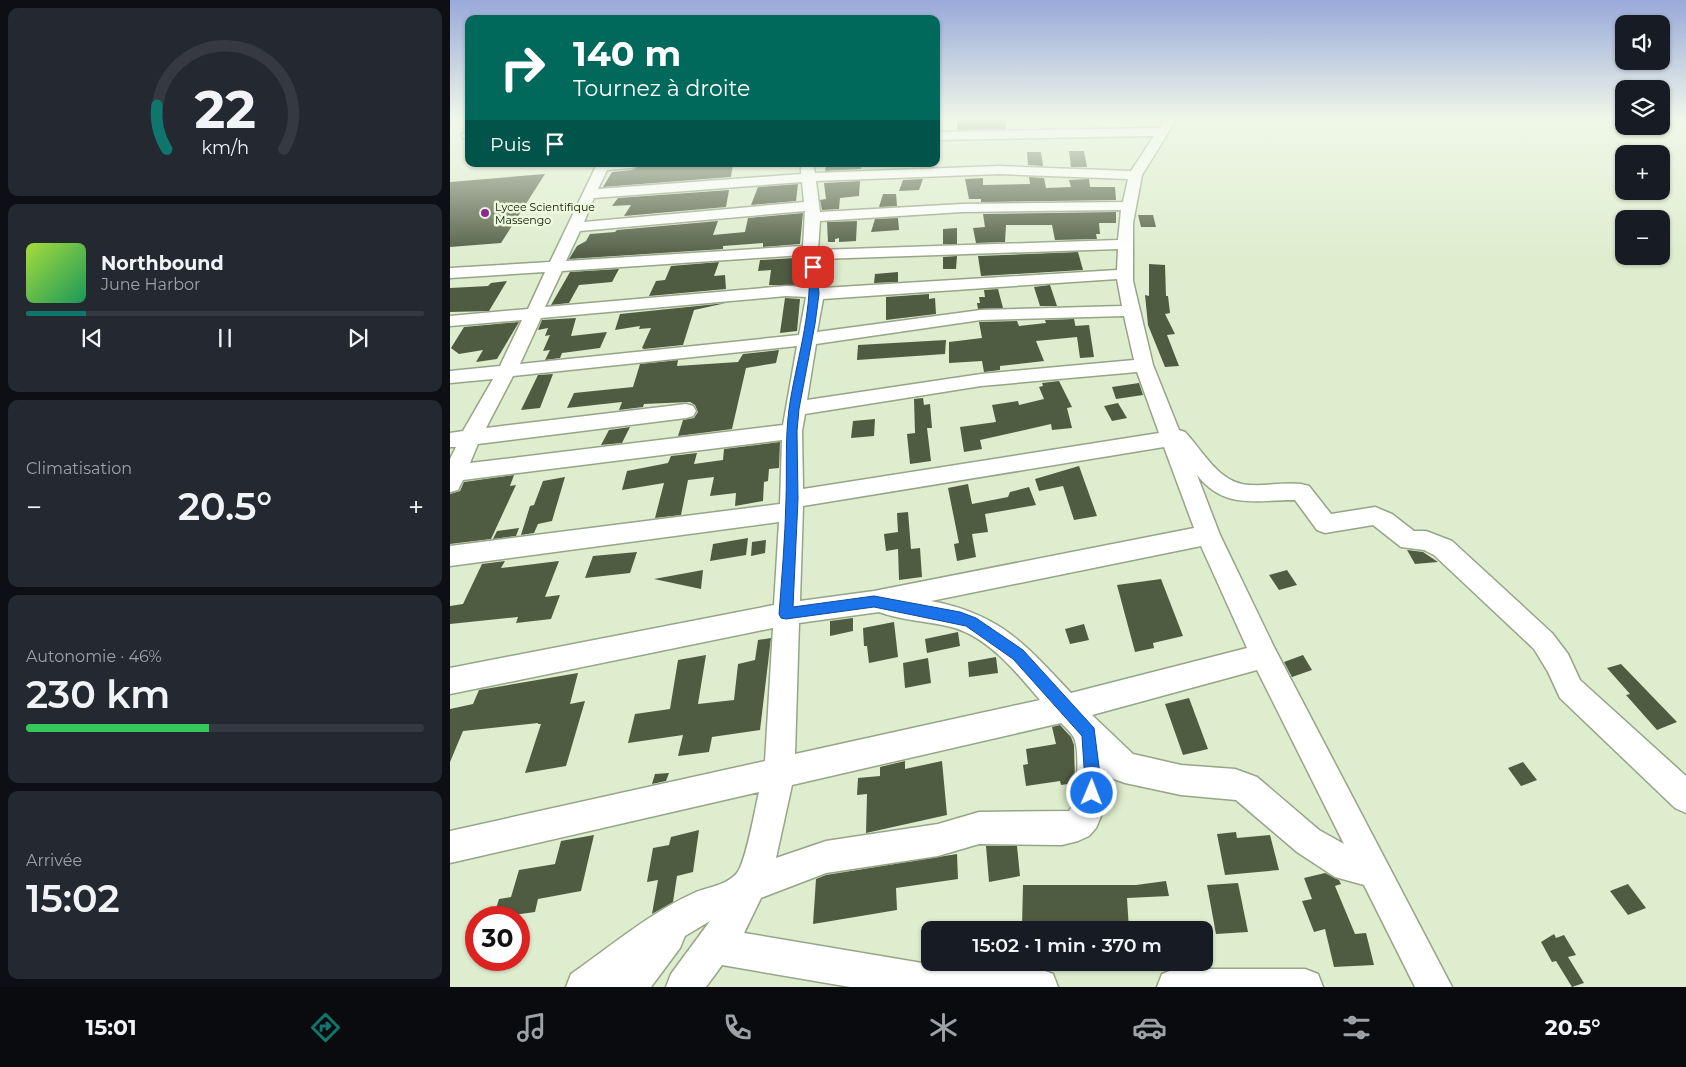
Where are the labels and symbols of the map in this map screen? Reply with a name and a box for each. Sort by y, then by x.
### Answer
place label: Lycee Scientifique Massengo [495,200,595,227]
marker: Lycee Scientifique Massengo [479,207,491,219]
pin [792,246,834,288]
position arrow [1065,766,1117,818]
speed limit sign: 30 [465,906,530,971]

